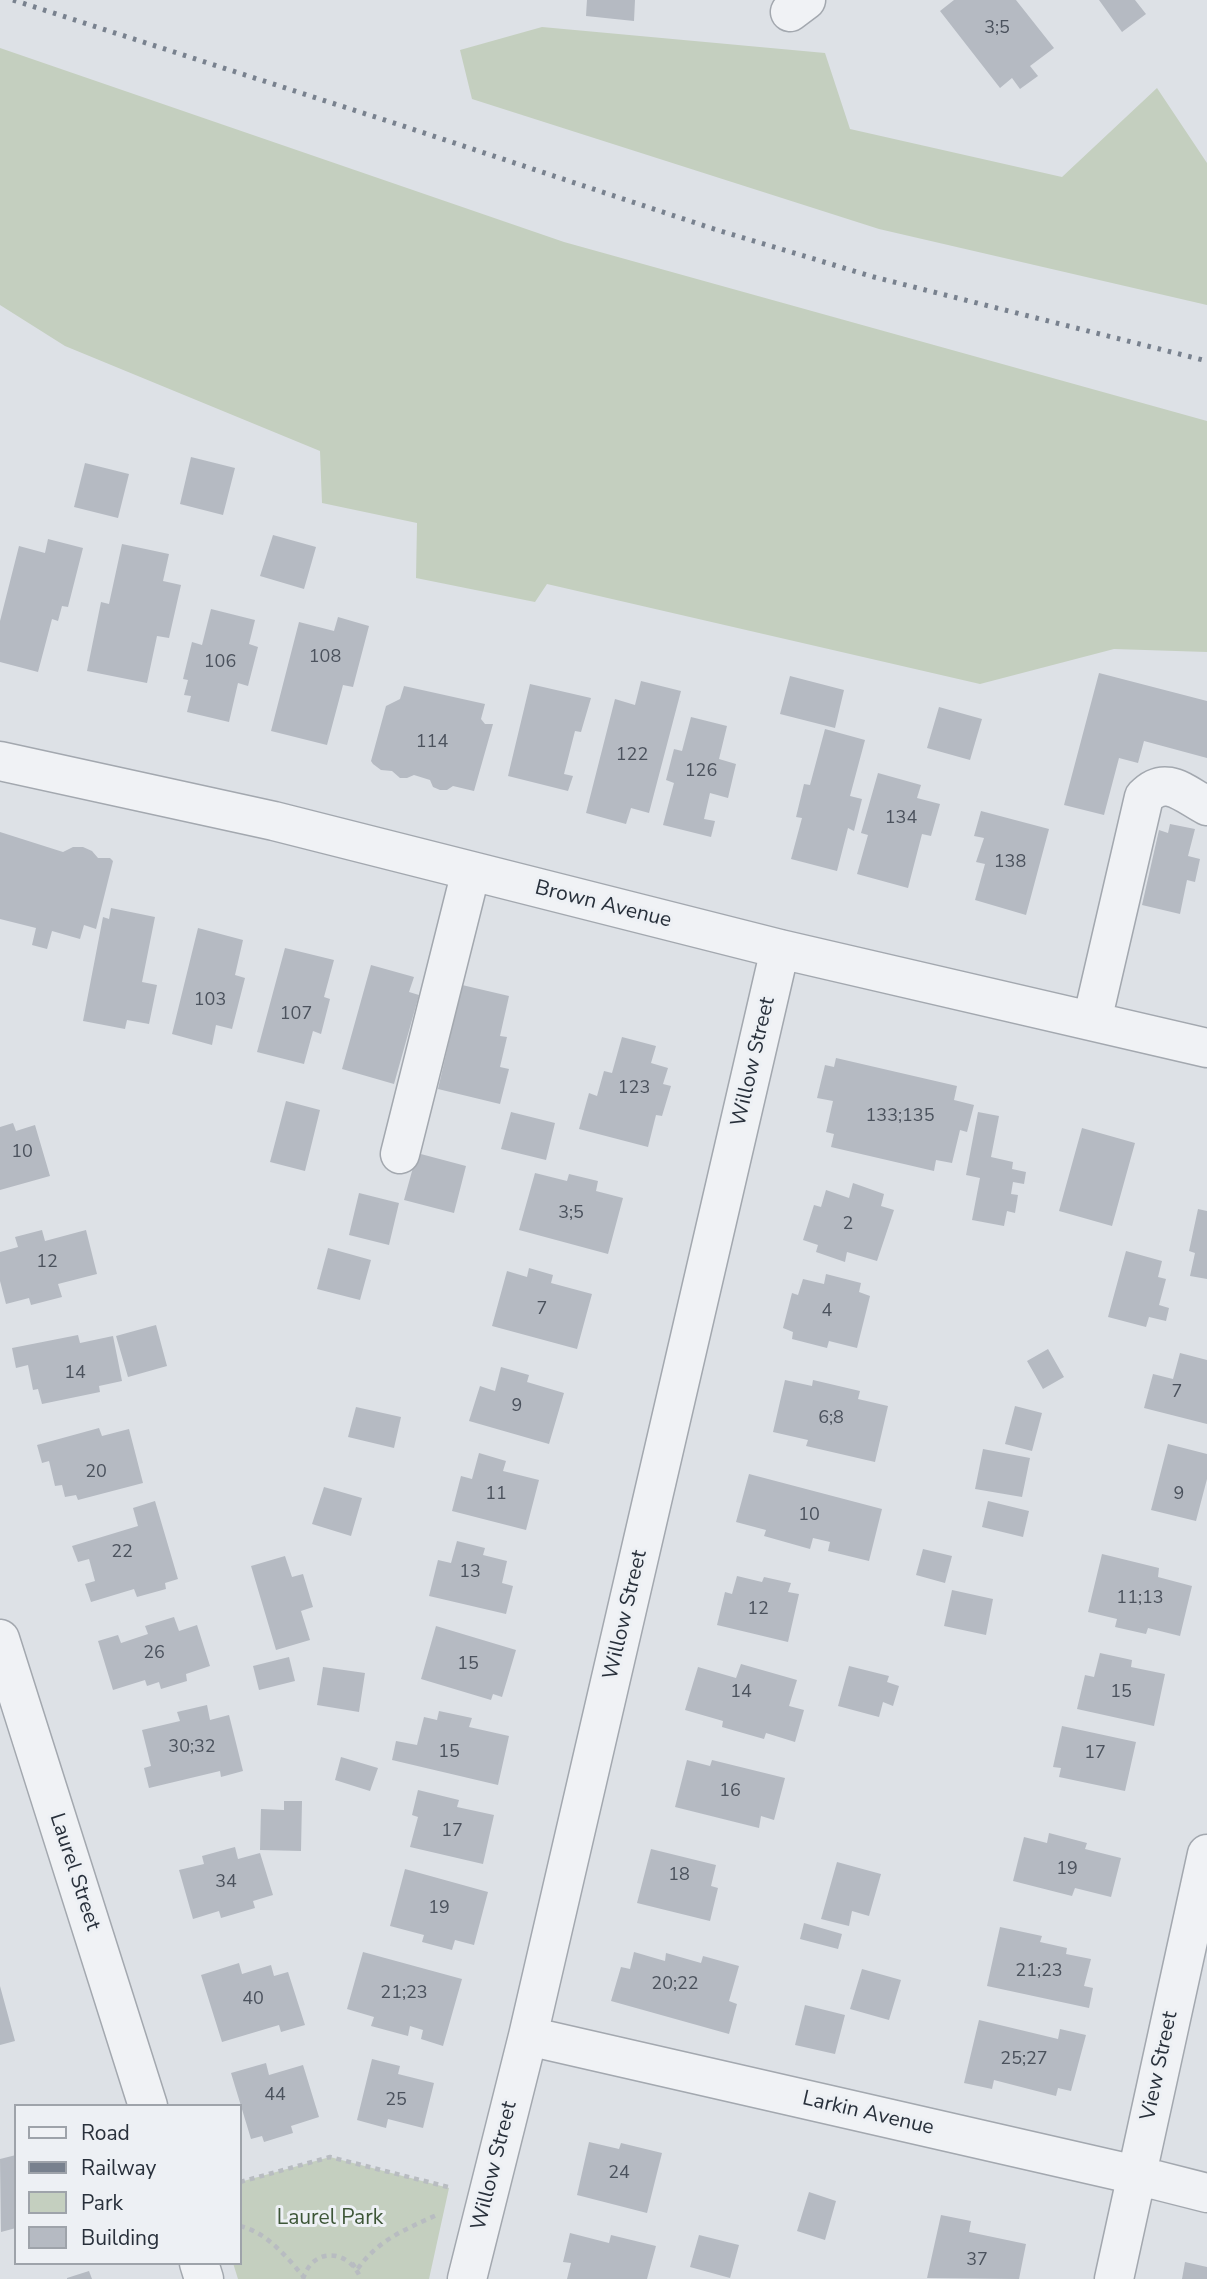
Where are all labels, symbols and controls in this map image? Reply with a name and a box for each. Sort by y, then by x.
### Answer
house number: 3;5 [984,18,1010,40]
house number: 108 [309,647,341,669]
house number: 106 [204,652,236,674]
house number: 114 [416,732,448,754]
house number: 122 [616,745,648,767]
house number: 126 [685,761,717,783]
house number: 134 [885,808,917,830]
house number: 138 [994,852,1026,874]
street label: Brown Avenue [532,876,674,934]
house number: 103 [194,990,226,1012]
street label: Willow Street [727,995,781,1129]
house number: 107 [280,1004,312,1026]
house number: 123 [618,1078,650,1100]
house number: 133;135 [866,1106,934,1128]
house number: 10 [11,1142,33,1164]
house number: 3;5 [558,1203,584,1225]
house number: 2 [843,1214,853,1236]
house number: 12 [36,1252,58,1274]
house number: 7 [537,1299,547,1321]
house number: 4 [822,1301,832,1323]
house number: 14 [64,1363,86,1385]
house number: 7 [1172,1382,1182,1404]
house number: 9 [512,1396,522,1418]
house number: 6;8 [818,1408,844,1430]
house number: 20 [85,1462,107,1484]
house number: 11 [485,1484,507,1506]
house number: 9 [1174,1484,1184,1506]
house number: 10 [798,1505,820,1527]
house number: 22 [111,1542,133,1564]
street label: Willow Street [599,1548,653,1682]
house number: 13 [459,1562,481,1584]
house number: 11;13 [1116,1588,1164,1610]
house number: 12 [747,1599,769,1621]
house number: 26 [143,1643,165,1665]
house number: 15 [457,1654,479,1676]
house number: 14 [730,1682,752,1704]
house number: 15 [1110,1682,1132,1704]
house number: 30;32 [168,1737,216,1759]
house number: 15 [438,1742,460,1764]
house number: 17 [1084,1743,1106,1765]
house number: 16 [719,1781,741,1803]
street label: Laurel Street [43,1810,105,1934]
house number: 17 [441,1821,463,1843]
house number: 19 [1056,1859,1078,1881]
house number: 18 [668,1865,690,1887]
house number: 34 [215,1872,237,1894]
house number: 19 [428,1898,450,1920]
house number: 21;23 [1015,1961,1063,1983]
house number: 20;22 [651,1974,699,1996]
house number: 21;23 [380,1983,428,2005]
house number: 40 [242,1989,264,2011]
street label: View Street [1136,2009,1184,2123]
house number: 25;27 [1000,2049,1048,2071]
house number: 44 [264,2085,286,2107]
street label: Larkin Avenue [800,2087,936,2141]
house number: 25 [385,2090,407,2112]
street label: Willow Street [467,2099,523,2233]
legend [14,2104,242,2265]
text: Road [81,2119,130,2147]
text: Railway [81,2154,156,2182]
house number: 24 [608,2163,630,2185]
text: Park [81,2189,123,2217]
park label: Laurel Park [277,2206,383,2232]
text: Building [81,2224,159,2252]
house number: 37 [966,2250,988,2272]

